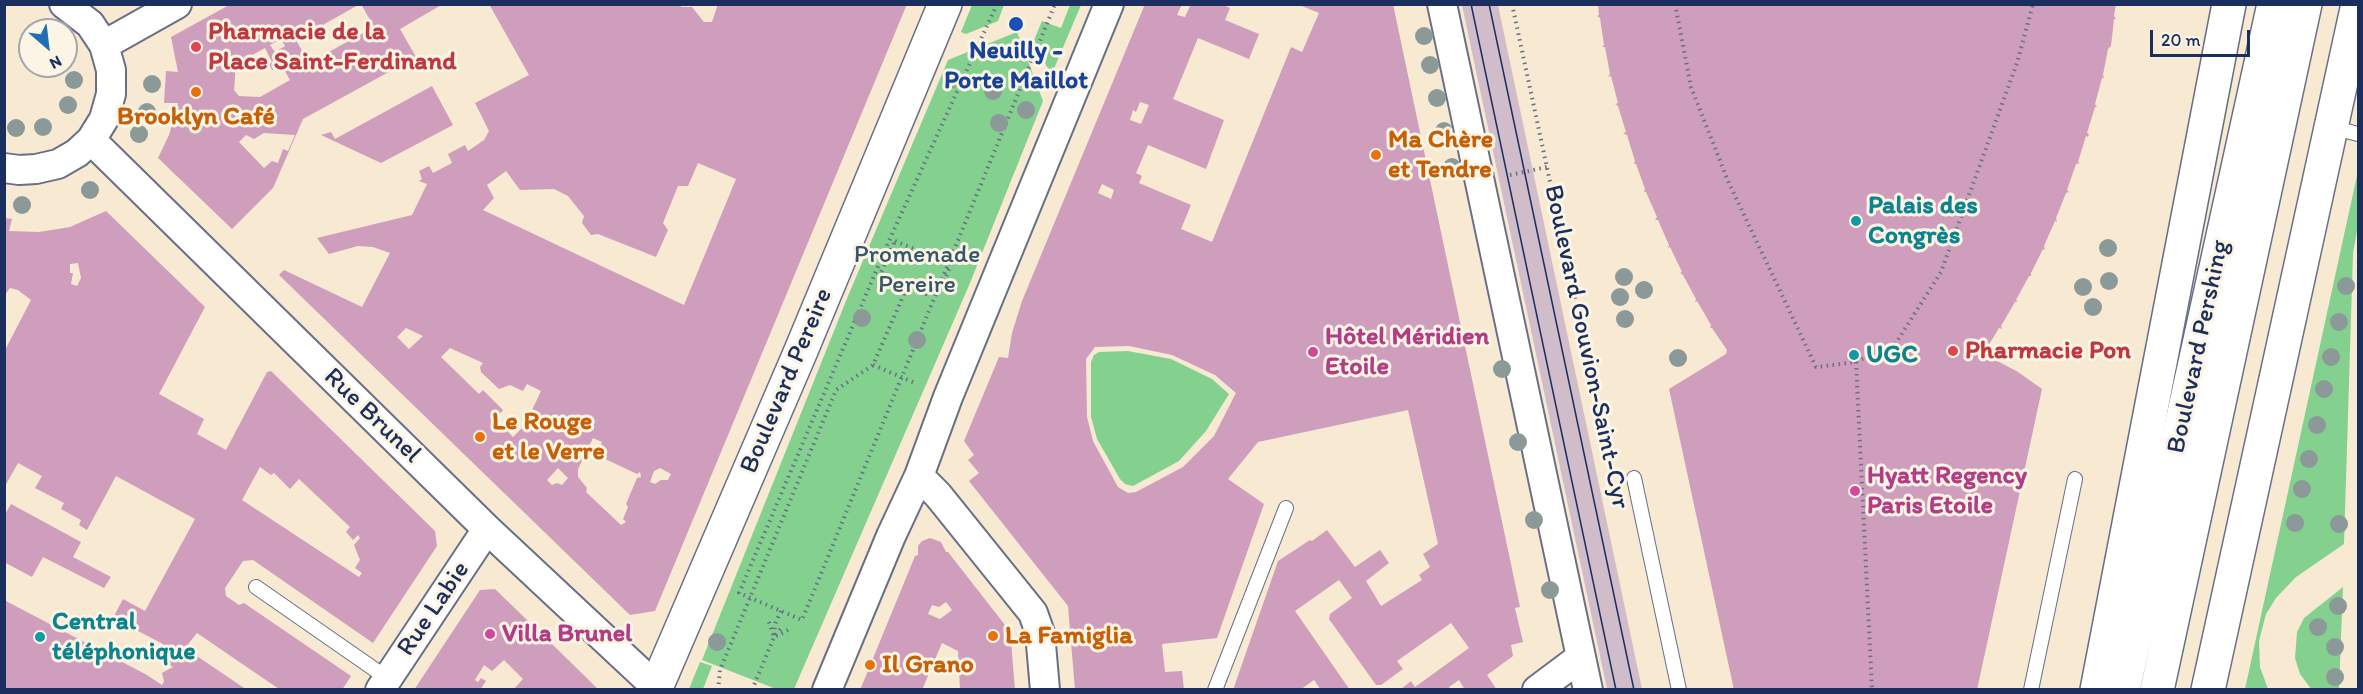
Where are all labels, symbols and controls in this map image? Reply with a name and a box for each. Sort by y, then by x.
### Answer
marker: Neuilly - Porte Maillot [1007,15,1025,33]
place label: Pharmacie de la Place Saint-Ferdinand [208,16,457,77]
north arrow [18,18,78,78]
scale bar [2153,18,2254,56]
text: 20 m [2161,29,2201,51]
place label: Neuilly - Porte Maillot [944,35,1088,96]
marker: Pharmacie de la Place Saint-Ferdinand [189,40,203,54]
text: N [47,52,65,73]
marker: Brooklyn Café [189,85,203,99]
place label: Brooklyn Café [117,101,275,133]
place label: Ma Chère et Tendre [1388,124,1493,186]
marker: Ma Chère et Tendre [1369,148,1383,162]
street label: Boulevard Gouvion-Saint-Cyr [1536,182,1636,512]
place label: Palais des Congrès [1868,190,1978,252]
marker: Palais des Congrès [1849,214,1863,228]
street label: Boulevard Pershing [2161,238,2237,456]
park label: Promenade Pereire [854,239,980,300]
street label: Boulevard Pereire [734,284,840,478]
place label: Hôtel Méridien Etoile [1325,321,1489,382]
place label: Pharmacie Pon [1965,335,2131,367]
place label: UGC [1866,339,1918,371]
marker: Pharmacie Pon [1946,344,1960,358]
marker: Hôtel Méridien Etoile [1306,345,1320,359]
marker: UGC [1847,348,1861,362]
street label: Rue Brunel [317,362,427,470]
place label: Le Rouge et le Verre [492,406,605,467]
marker: Le Rouge et le Verre [473,430,487,444]
place label: Hyatt Regency Paris Etoile [1867,460,2027,522]
marker: Hyatt Regency Paris Etoile [1848,484,1862,498]
street label: Rue Labie [391,556,477,662]
place label: Central téléphonique [52,606,196,668]
place label: Villa Brunel [502,618,632,650]
place label: La Famiglia [1005,620,1133,652]
marker: Villa Brunel [483,627,497,641]
marker: La Famiglia [986,629,1000,643]
marker: Central téléphonique [33,630,47,644]
place label: Il Grano [882,649,974,681]
marker: Il Grano [863,658,877,672]

